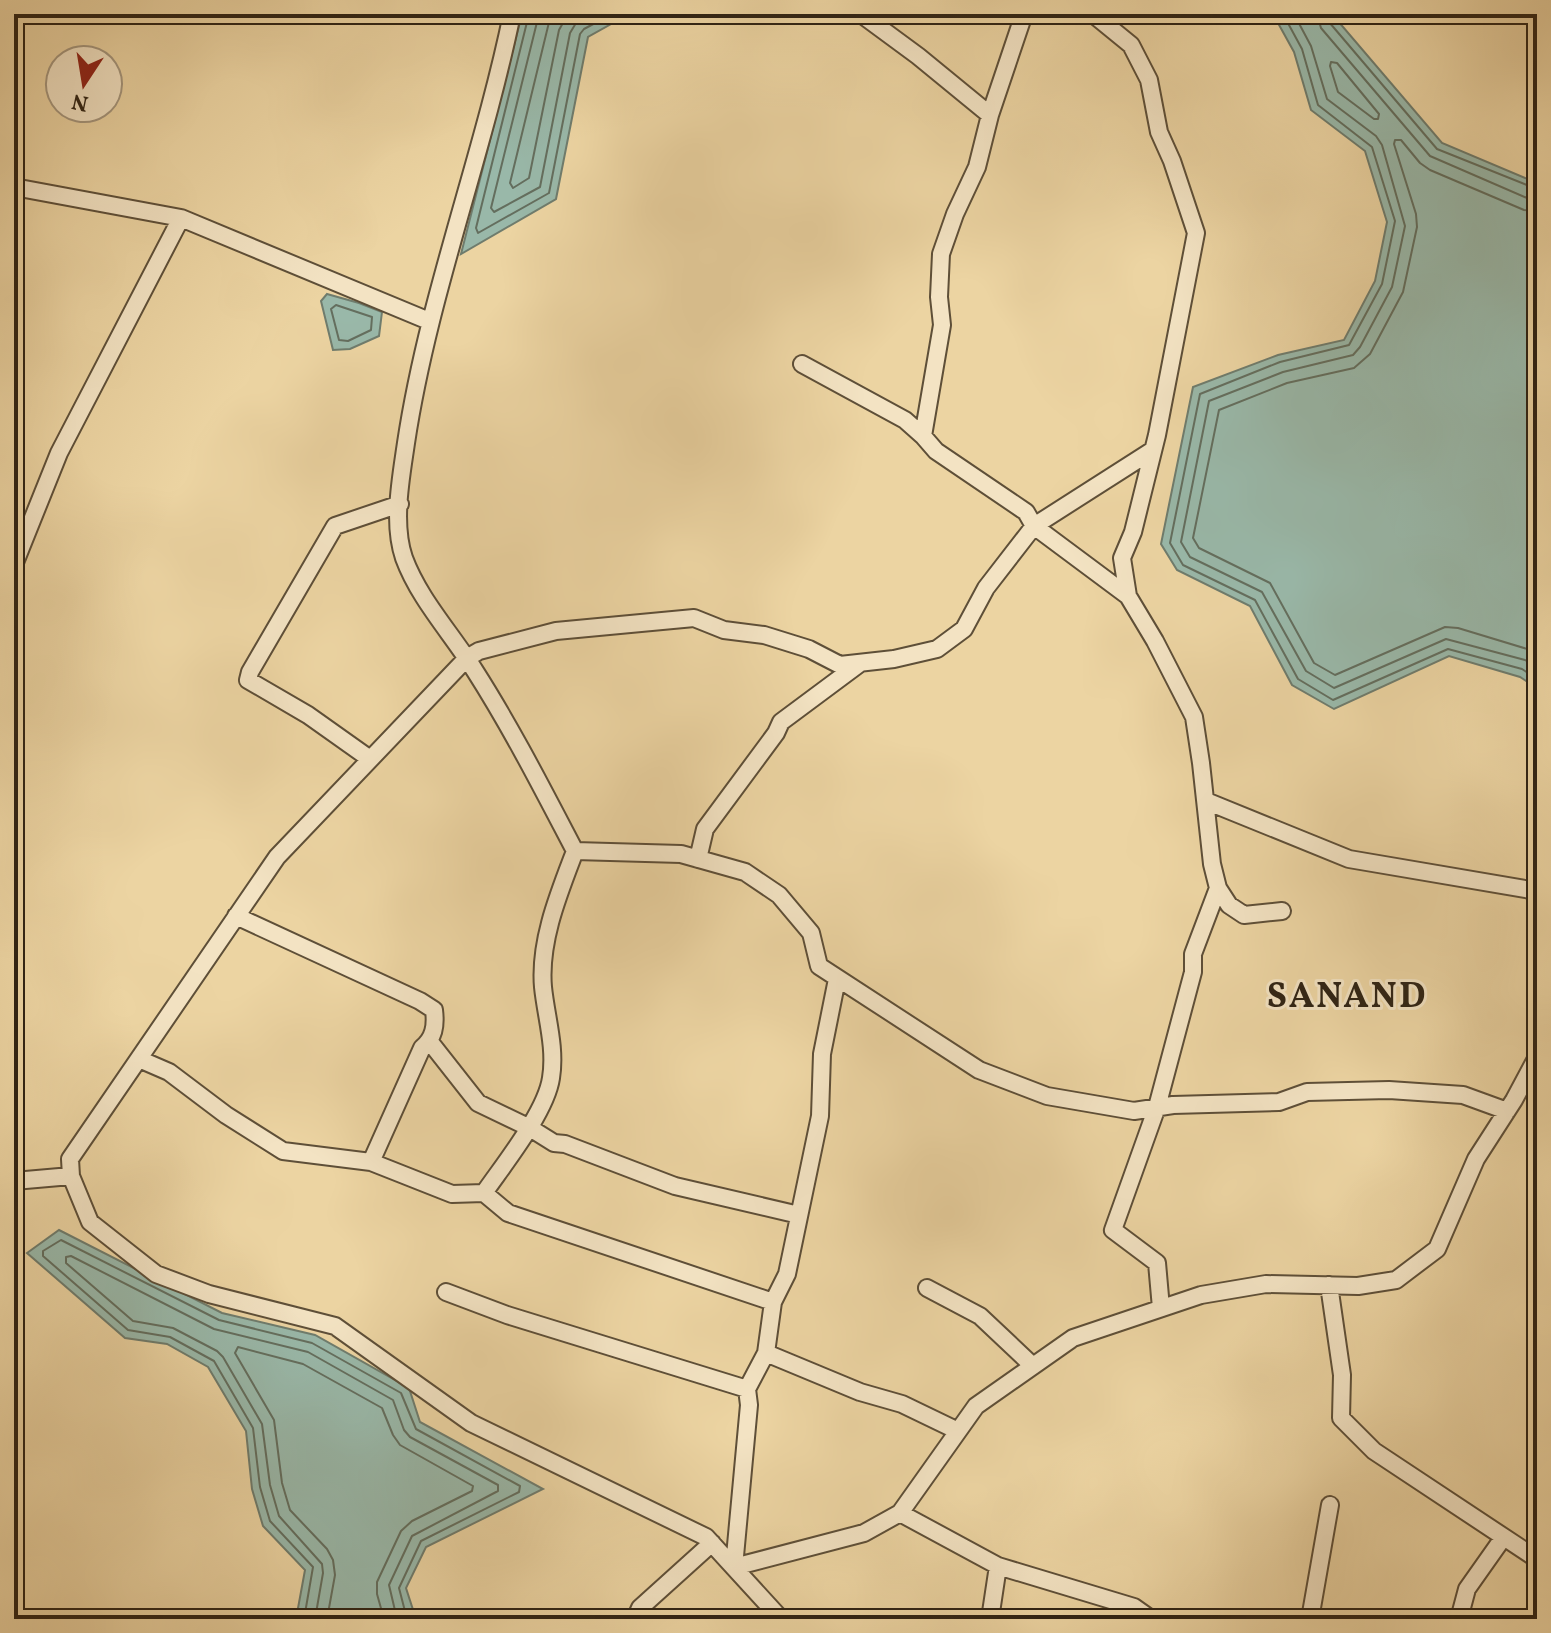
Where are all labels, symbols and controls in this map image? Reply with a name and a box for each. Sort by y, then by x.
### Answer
north arrow [44,44,124,124]
text: N [69,84,91,118]
district label: SANAND [1267,973,1427,1023]

